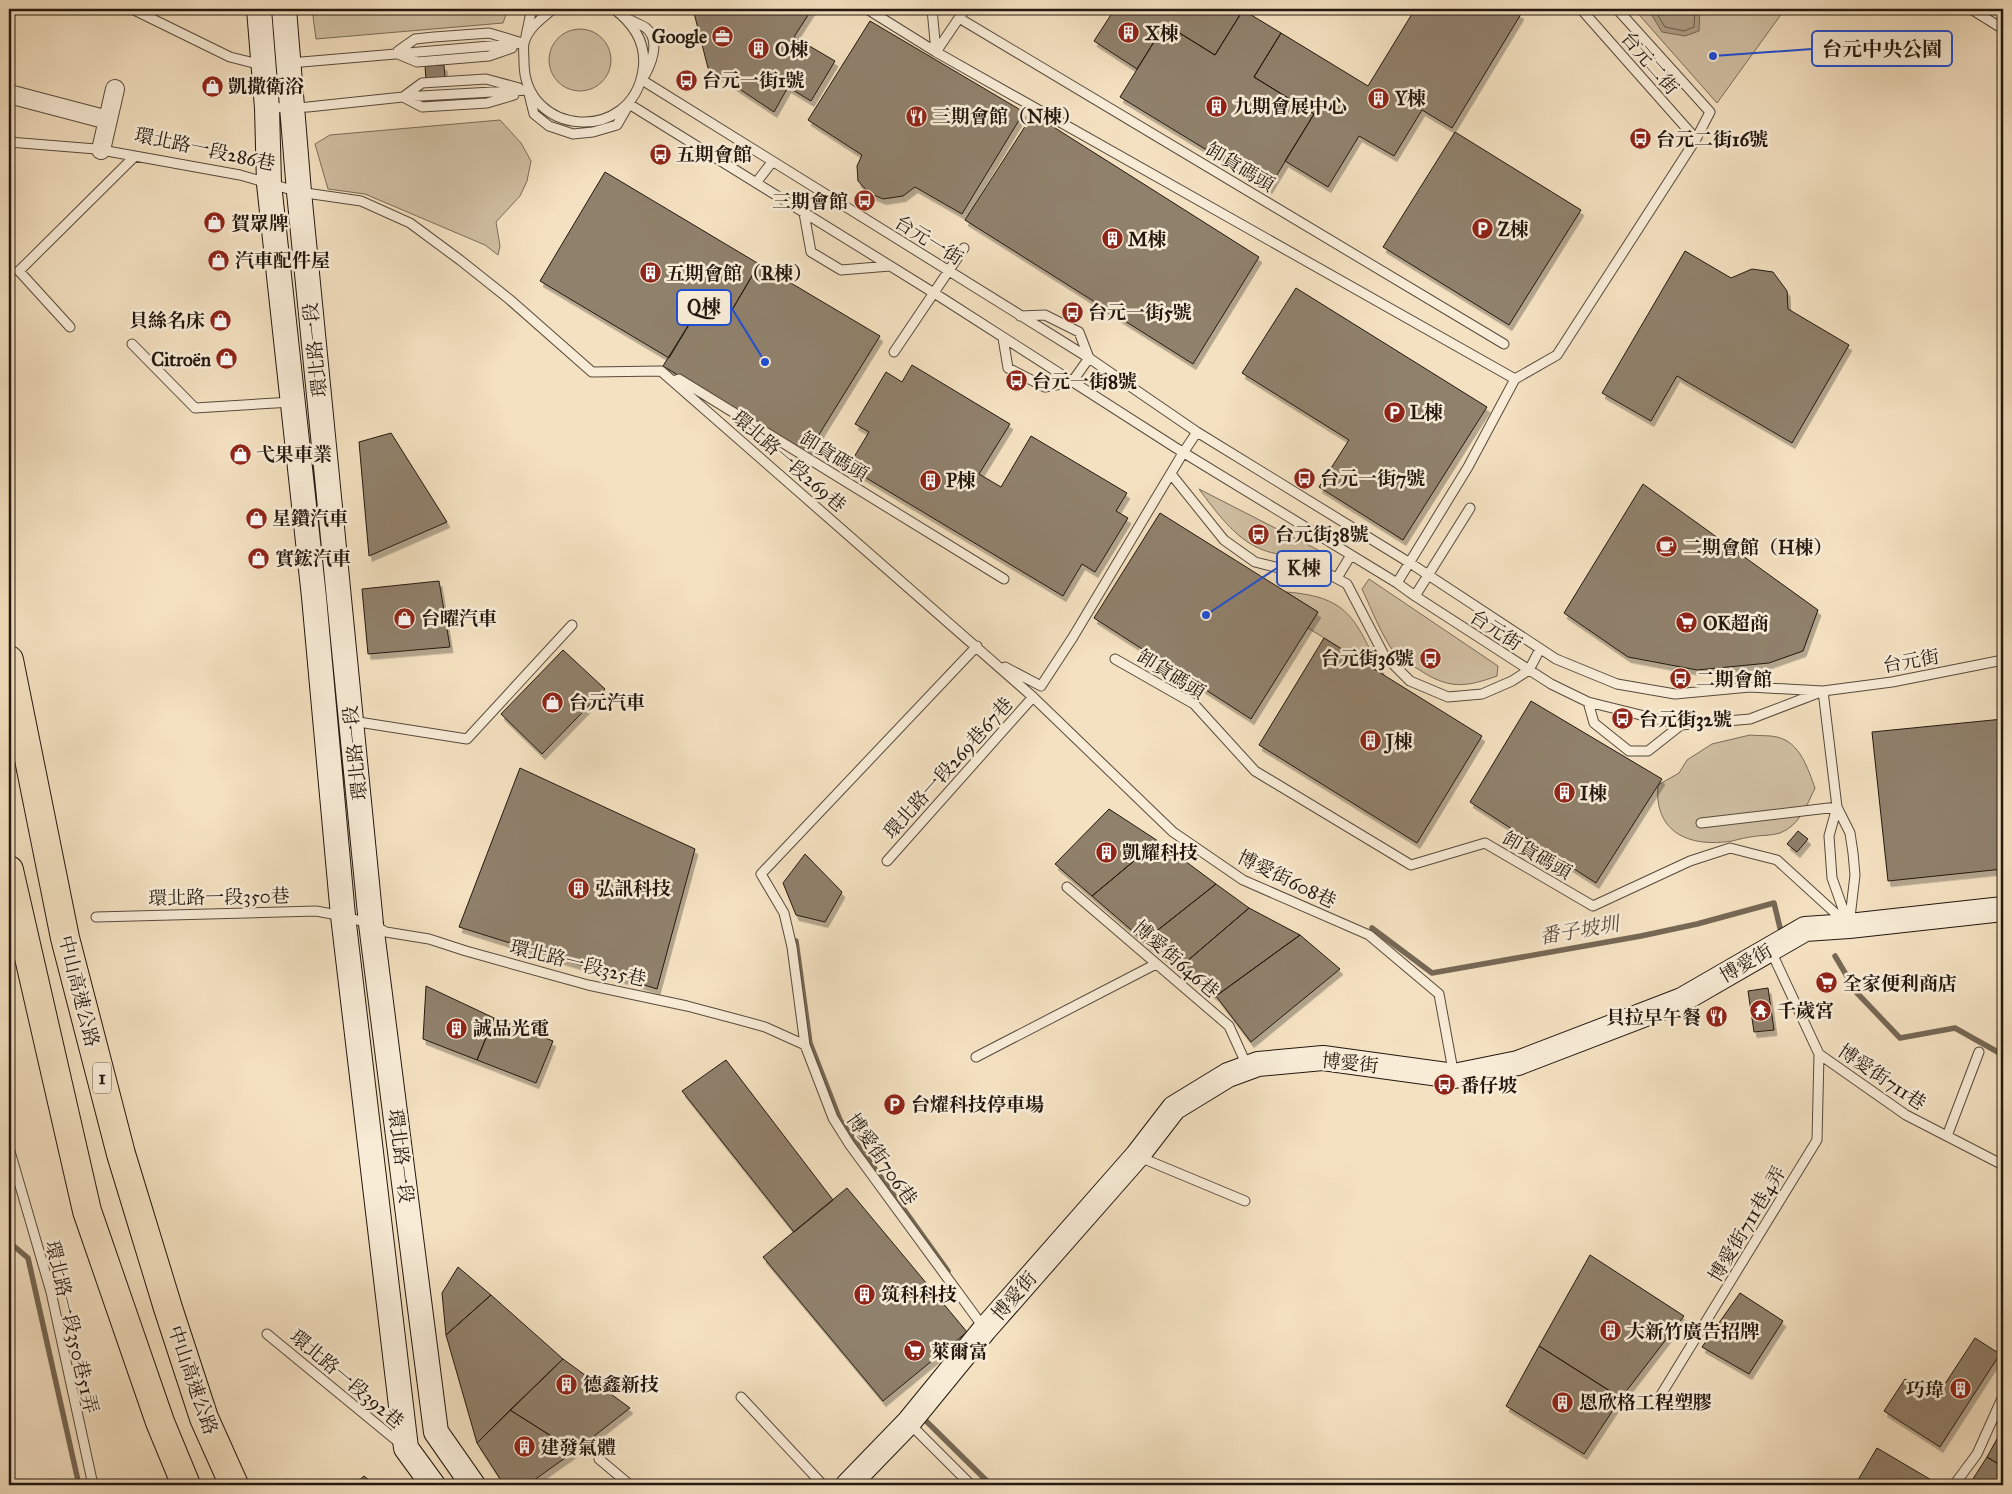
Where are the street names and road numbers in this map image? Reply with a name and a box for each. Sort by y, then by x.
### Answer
street label: 台元二街 [1616,27,1684,99]
street label: 環北路一段286巷 [133,123,277,175]
street label: 卸貨碼頭 [1201,138,1279,196]
street label: 台元一街 [891,210,967,270]
street label: 環北路一段 [299,302,331,398]
street label: 環北路一段269巷 [727,405,851,517]
street label: 卸貨碼頭 [796,426,872,486]
street label: 台元街 [1466,605,1526,655]
street label: 卸貨碼頭 [1133,644,1209,704]
street label: 台元街 [1881,645,1941,677]
street label: 環北路一段269巷67巷 [878,693,1018,843]
street label: 環北路一段 [339,705,371,801]
street label: 卸貨碼頭 [1498,826,1576,884]
street label: 博愛街608巷 [1234,845,1340,913]
street label: 環北路一段350巷 [148,884,290,910]
street label: 博愛街646巷 [1128,916,1224,1002]
street label: 中山高速公路 [54,933,104,1049]
street label: 環北路一段325巷 [507,935,649,991]
street label: 博愛街 [1716,939,1776,987]
street label: 博愛街711巷 [1834,1039,1930,1115]
street label: 博愛街 [1320,1049,1380,1077]
road number: 1 [93,1062,111,1094]
street label: 環北路一段 [384,1107,418,1205]
street label: 博愛街706巷 [842,1109,922,1209]
street label: 博愛街711巷4弄 [1703,1162,1791,1286]
street label: 環北路一段350巷51弄 [41,1238,103,1416]
street label: 博愛街 [987,1267,1041,1325]
street label: 中山高速公路 [164,1322,222,1438]
street label: 環北路一段392巷 [286,1325,408,1433]

